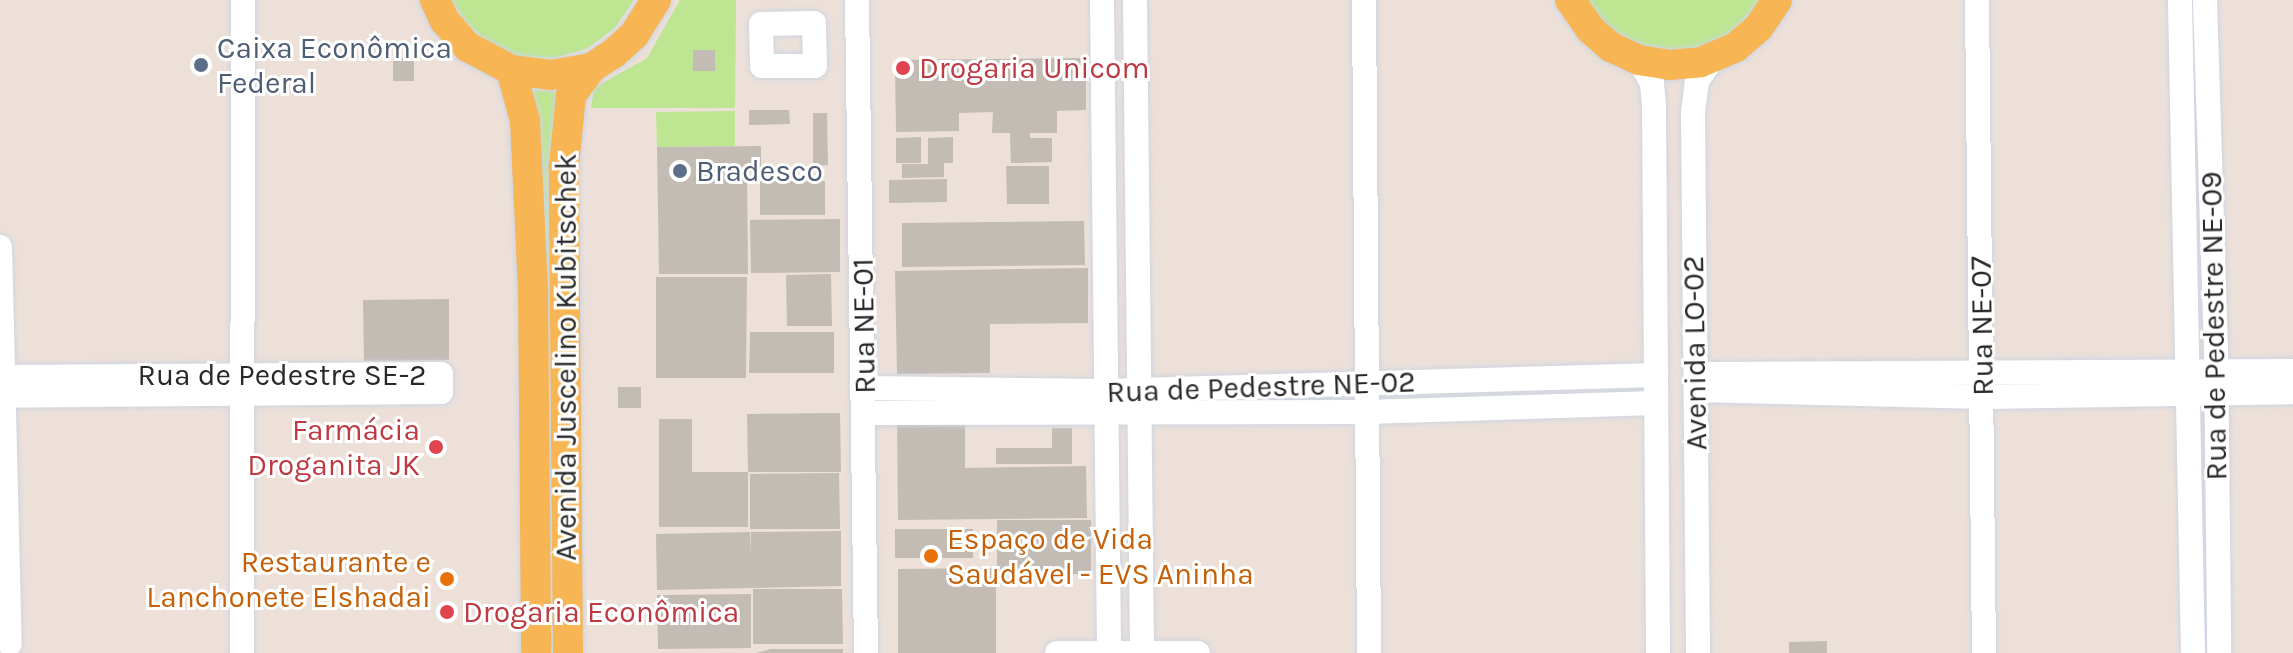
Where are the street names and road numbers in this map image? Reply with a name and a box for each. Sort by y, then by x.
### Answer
street label: Avenida Juscelino Kubitschek [548,153,584,561]
street label: Rua de Pedestre NE-09 [2193,171,2235,481]
street label: Avenida LO-02 [1675,255,1715,451]
street label: Rua NE-07 [1963,256,2001,396]
street label: Rua NE-01 [845,258,883,394]
street label: Rua de Pedestre SE-2 [138,357,426,393]
street label: Rua de Pedestre NE-02 [1106,364,1416,410]

